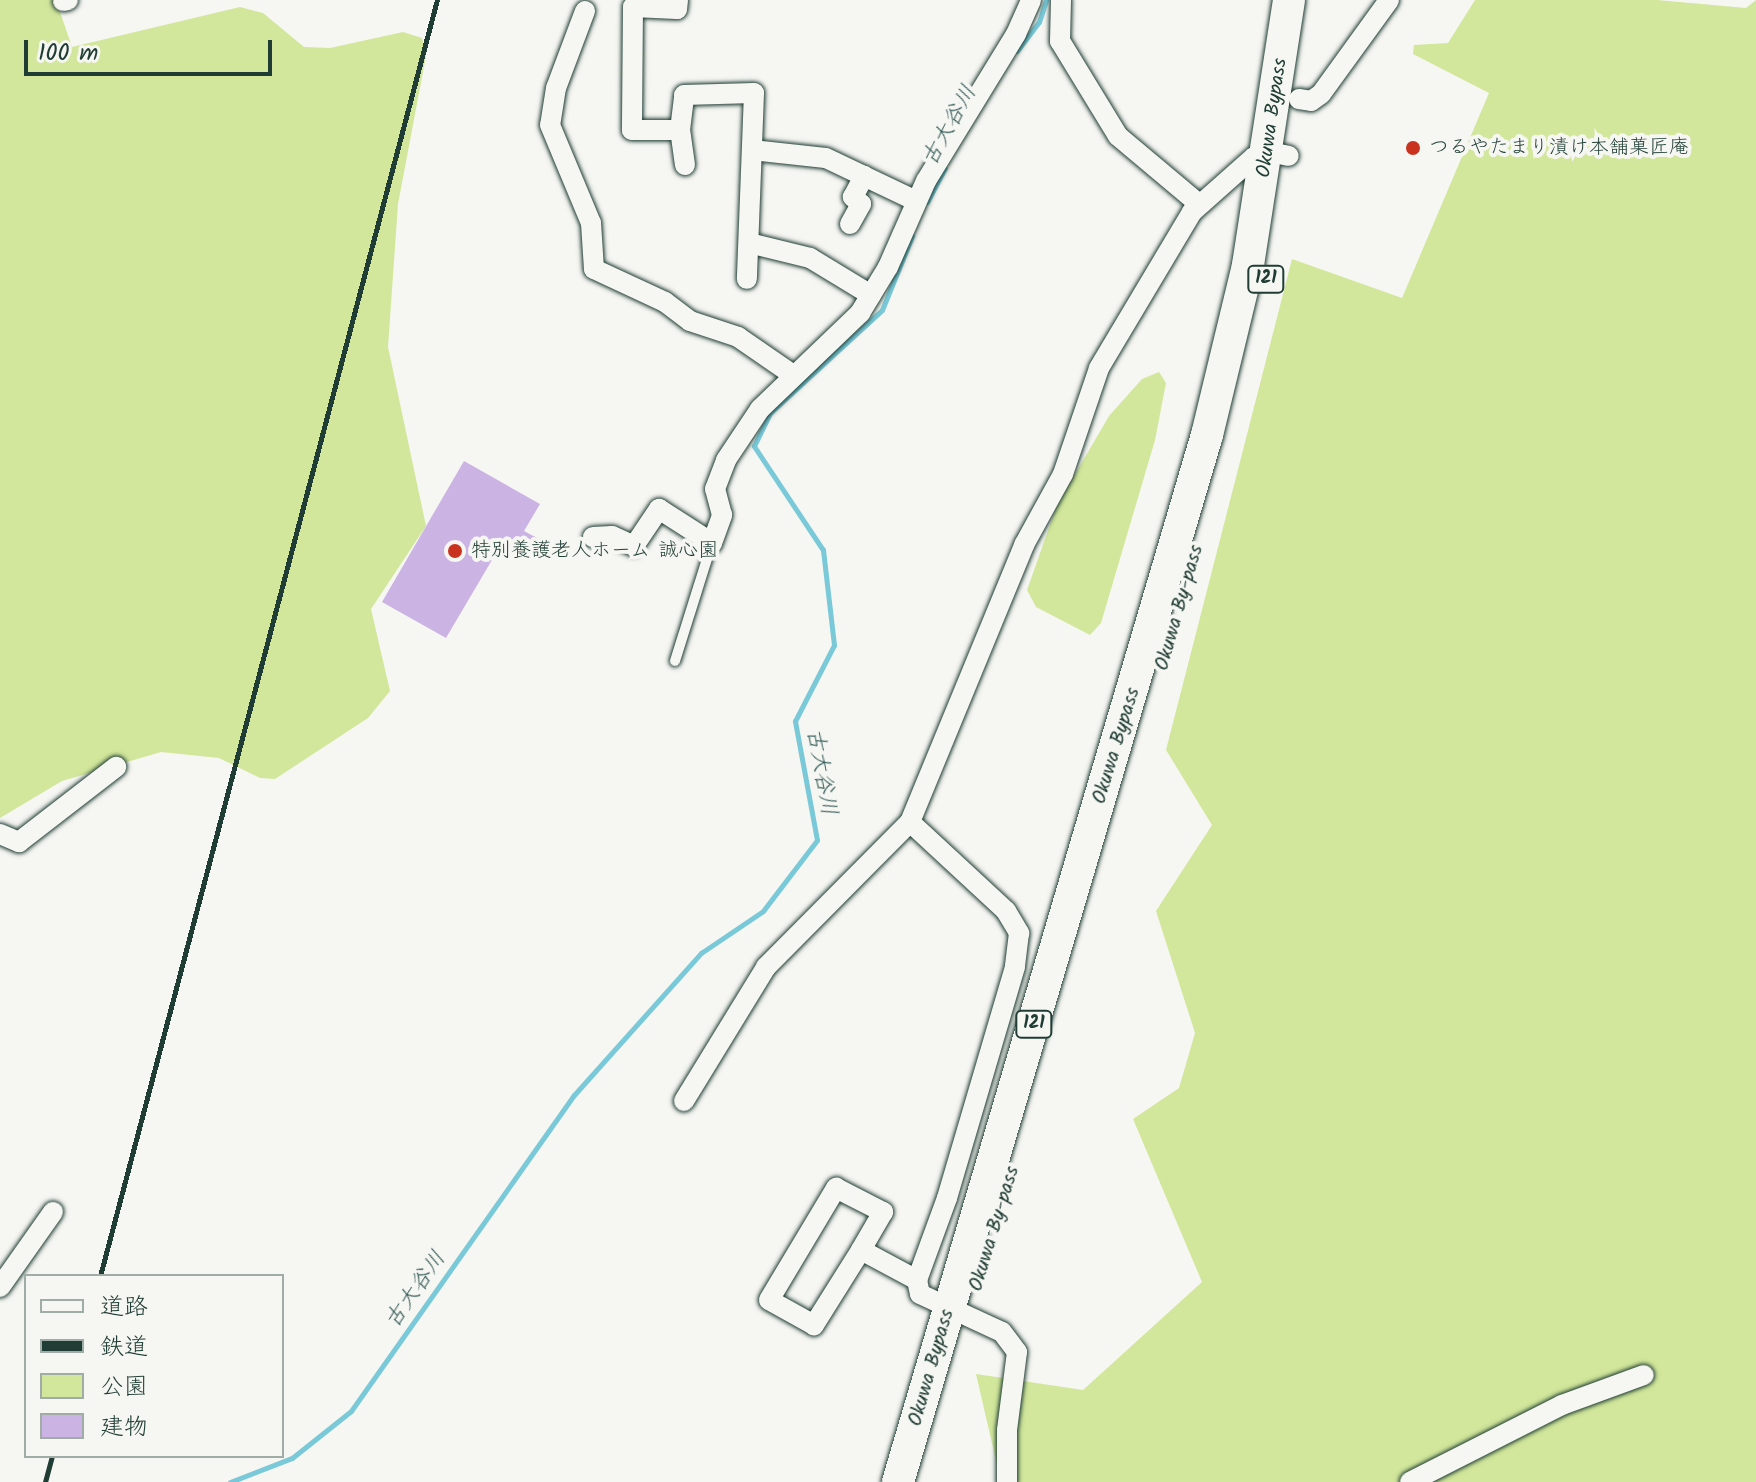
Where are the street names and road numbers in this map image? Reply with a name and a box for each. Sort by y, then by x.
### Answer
street label: Okuwa Bypass [1253,57,1293,179]
road number: 121 [1246,265,1286,293]
street label: Okuwa By-pass [1151,542,1209,674]
street label: Okuwa Bypass [1088,685,1146,807]
road number: 121 [1014,1010,1054,1038]
street label: Okuwa By-pass [965,1164,1025,1294]
street label: Okuwa Bypass [904,1307,960,1429]

